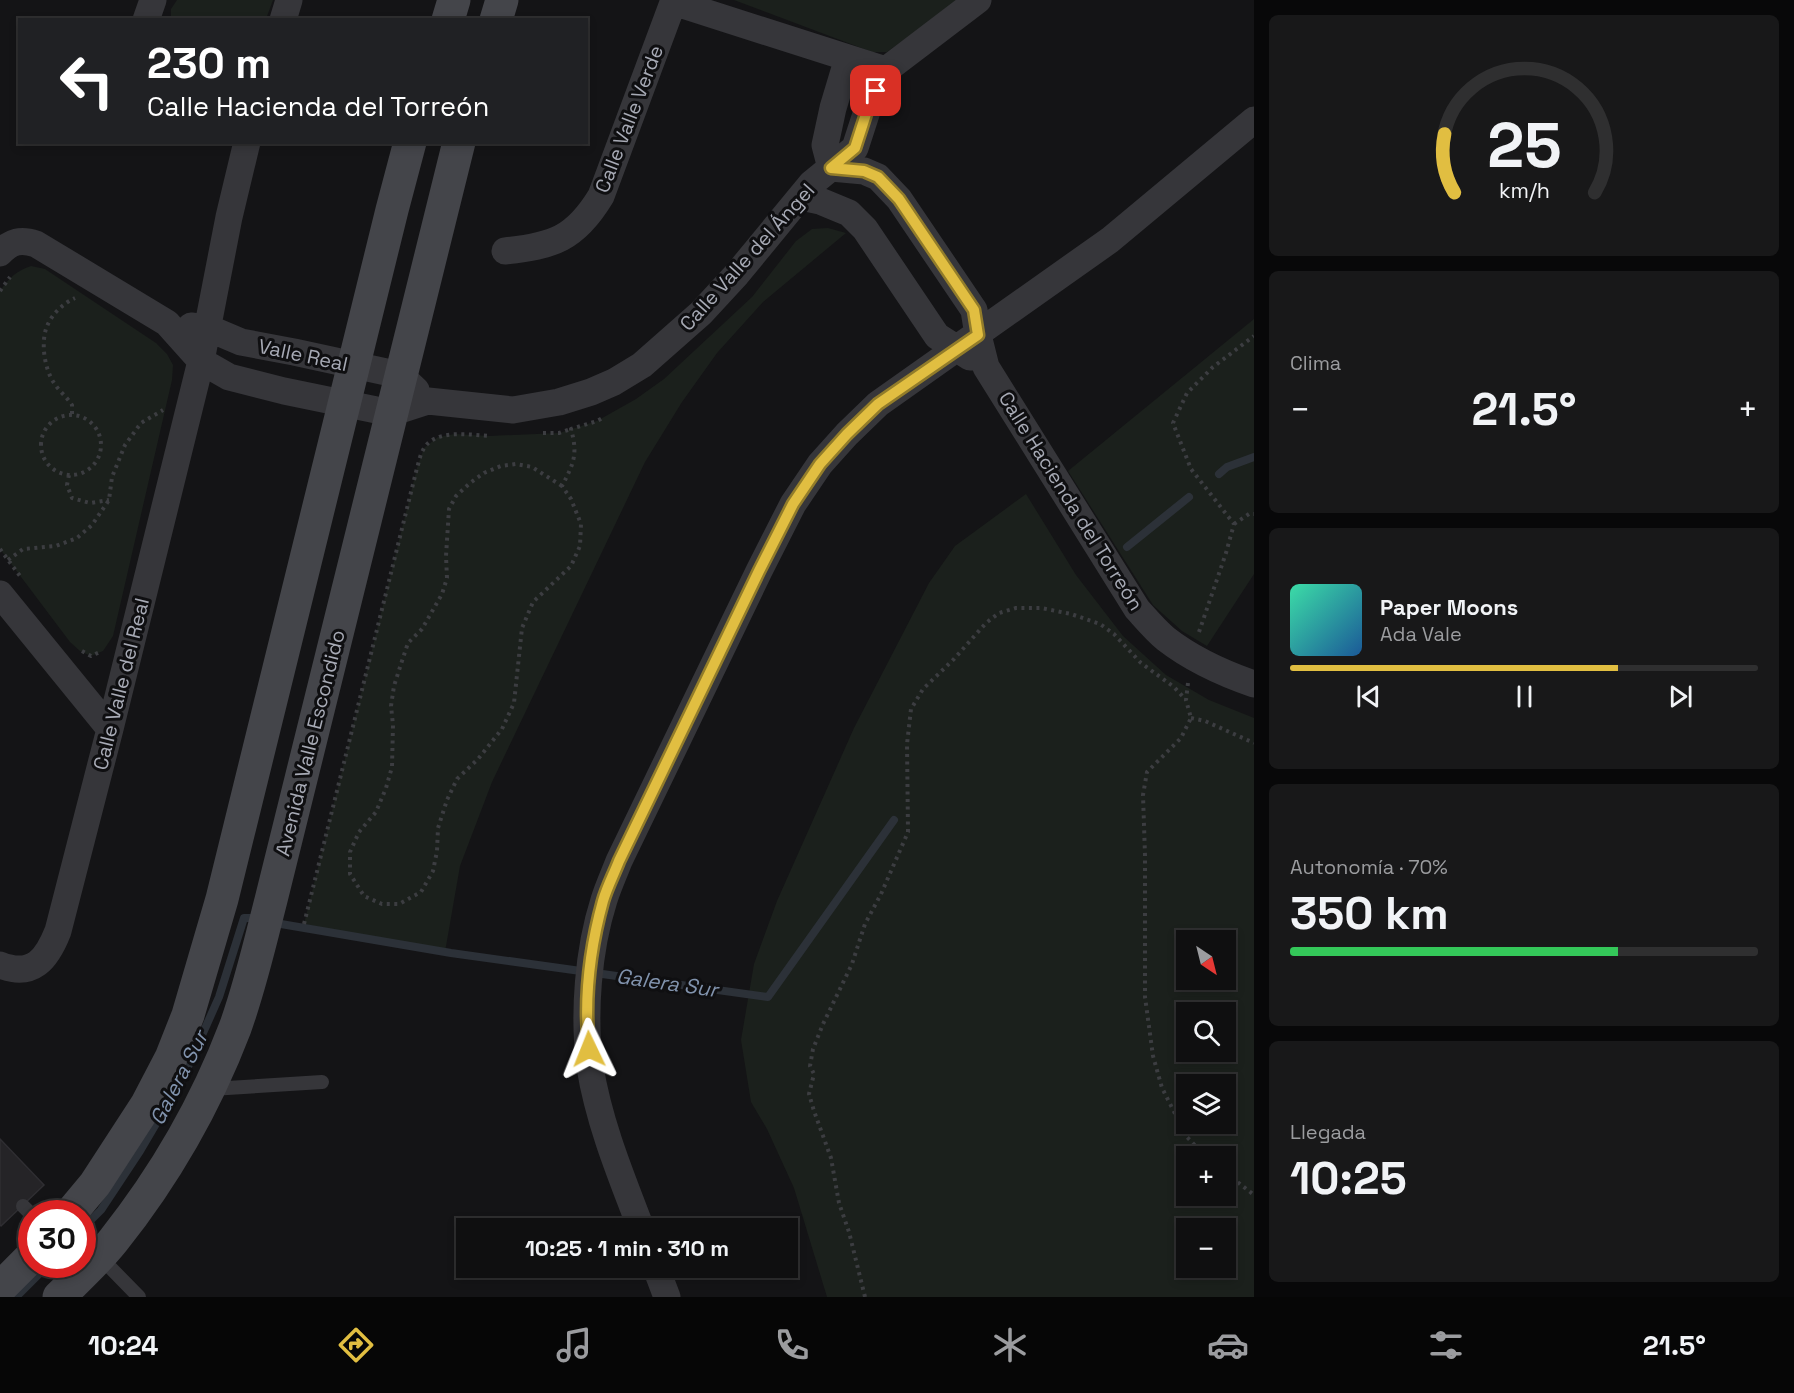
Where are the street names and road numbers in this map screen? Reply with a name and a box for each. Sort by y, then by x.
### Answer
street label: Calle Valle Verde [589,42,669,196]
street label: Calle Valle del Ángel [674,178,820,336]
street label: Valle Real [256,333,350,377]
street label: Calle Hacienda del Torreón [993,387,1149,615]
street label: Calle Valle del Real [87,595,155,773]
street label: Avenida Valle Escondido [269,627,351,859]

